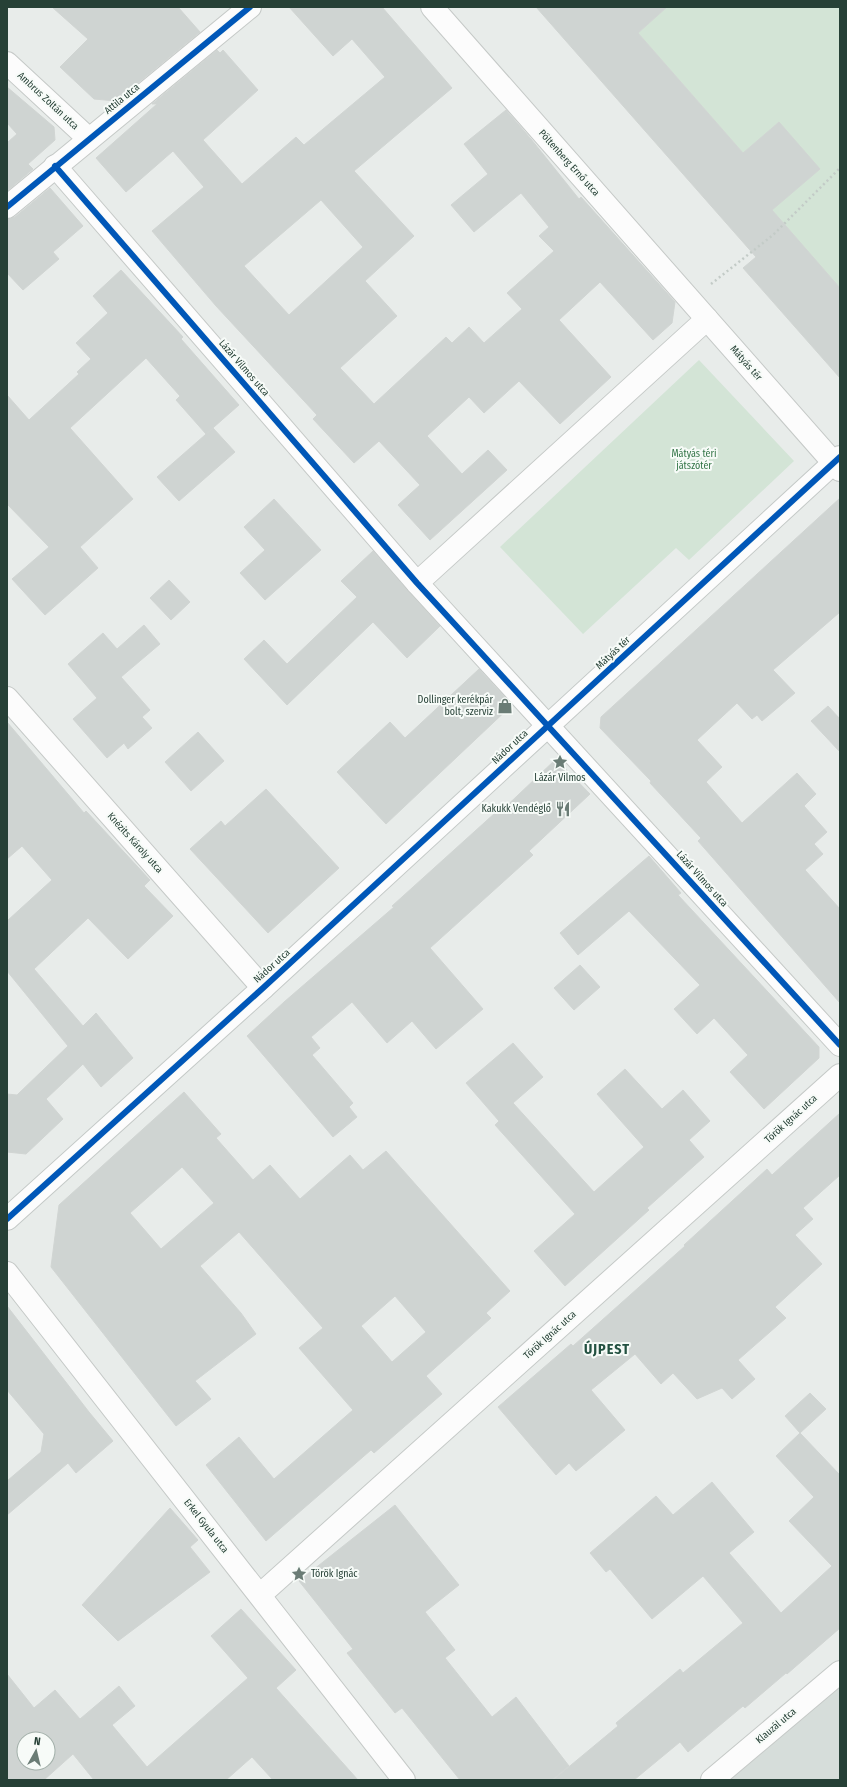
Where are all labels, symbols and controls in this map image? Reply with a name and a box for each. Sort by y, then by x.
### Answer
street label: Ambrus Zoltán utca [15,70,81,132]
street label: Attila utca [102,81,142,117]
street label: Pöltenberg Ernő utca [536,127,603,199]
street label: Lázár Vilmos utca [216,337,272,399]
street label: Mátyás tér [728,343,765,383]
park label: Mátyás téri játszótér [671,448,717,472]
street label: Mátyás tér [593,634,633,672]
place label: Dollinger kerékpár bolt, szerviz [418,694,494,718]
shop icon: Dollinger kerékpár bolt, szerviz [496,697,514,715]
street label: Nádor utca [489,727,531,767]
place icon: Lázár Vilmos [551,753,569,771]
place label: Lázár Vilmos [534,772,586,784]
restaurant icon: Kakukk Vendéglő [554,800,572,818]
place label: Kakukk Vendéglő [481,802,551,815]
street label: Knézits Károly utca [105,810,165,876]
street label: Lázár Vilmos utca [674,849,730,909]
street label: Nádor utca [251,946,293,985]
street label: Török Ignác utca [762,1092,820,1146]
street label: Török Ignác utca [521,1308,579,1362]
district label: ÚJPEST [584,1340,630,1358]
street label: Erkel Gyula utca [181,1497,231,1555]
place icon: Török Ignác [290,1565,308,1583]
place label: Török Ignác [311,1568,358,1580]
street label: Klauzál utca [753,1706,799,1746]
north arrow [16,1731,56,1771]
text: N [33,1735,41,1748]

